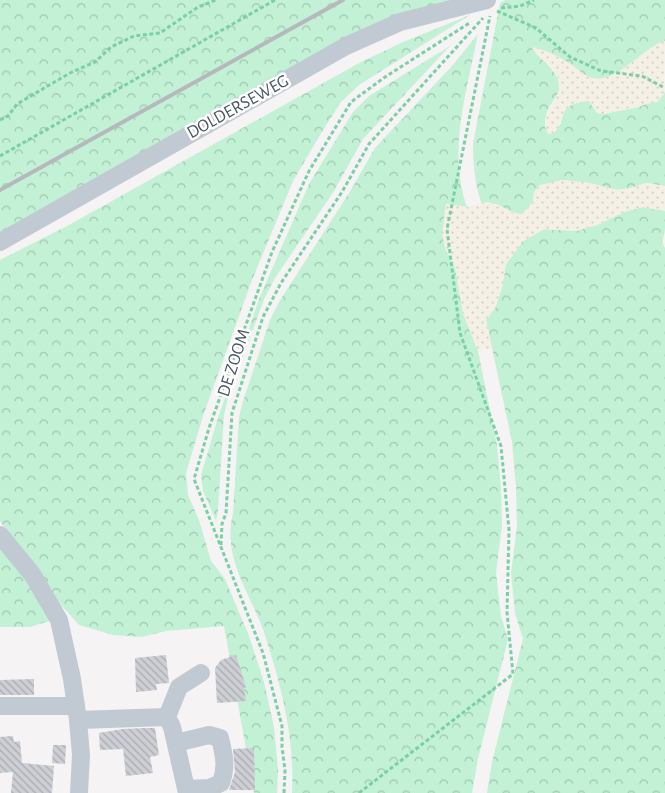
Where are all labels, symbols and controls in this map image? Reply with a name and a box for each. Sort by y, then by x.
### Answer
street label: DOLDERSEWEG [184,72,292,142]
street label: DE ZOOM [215,327,253,399]

